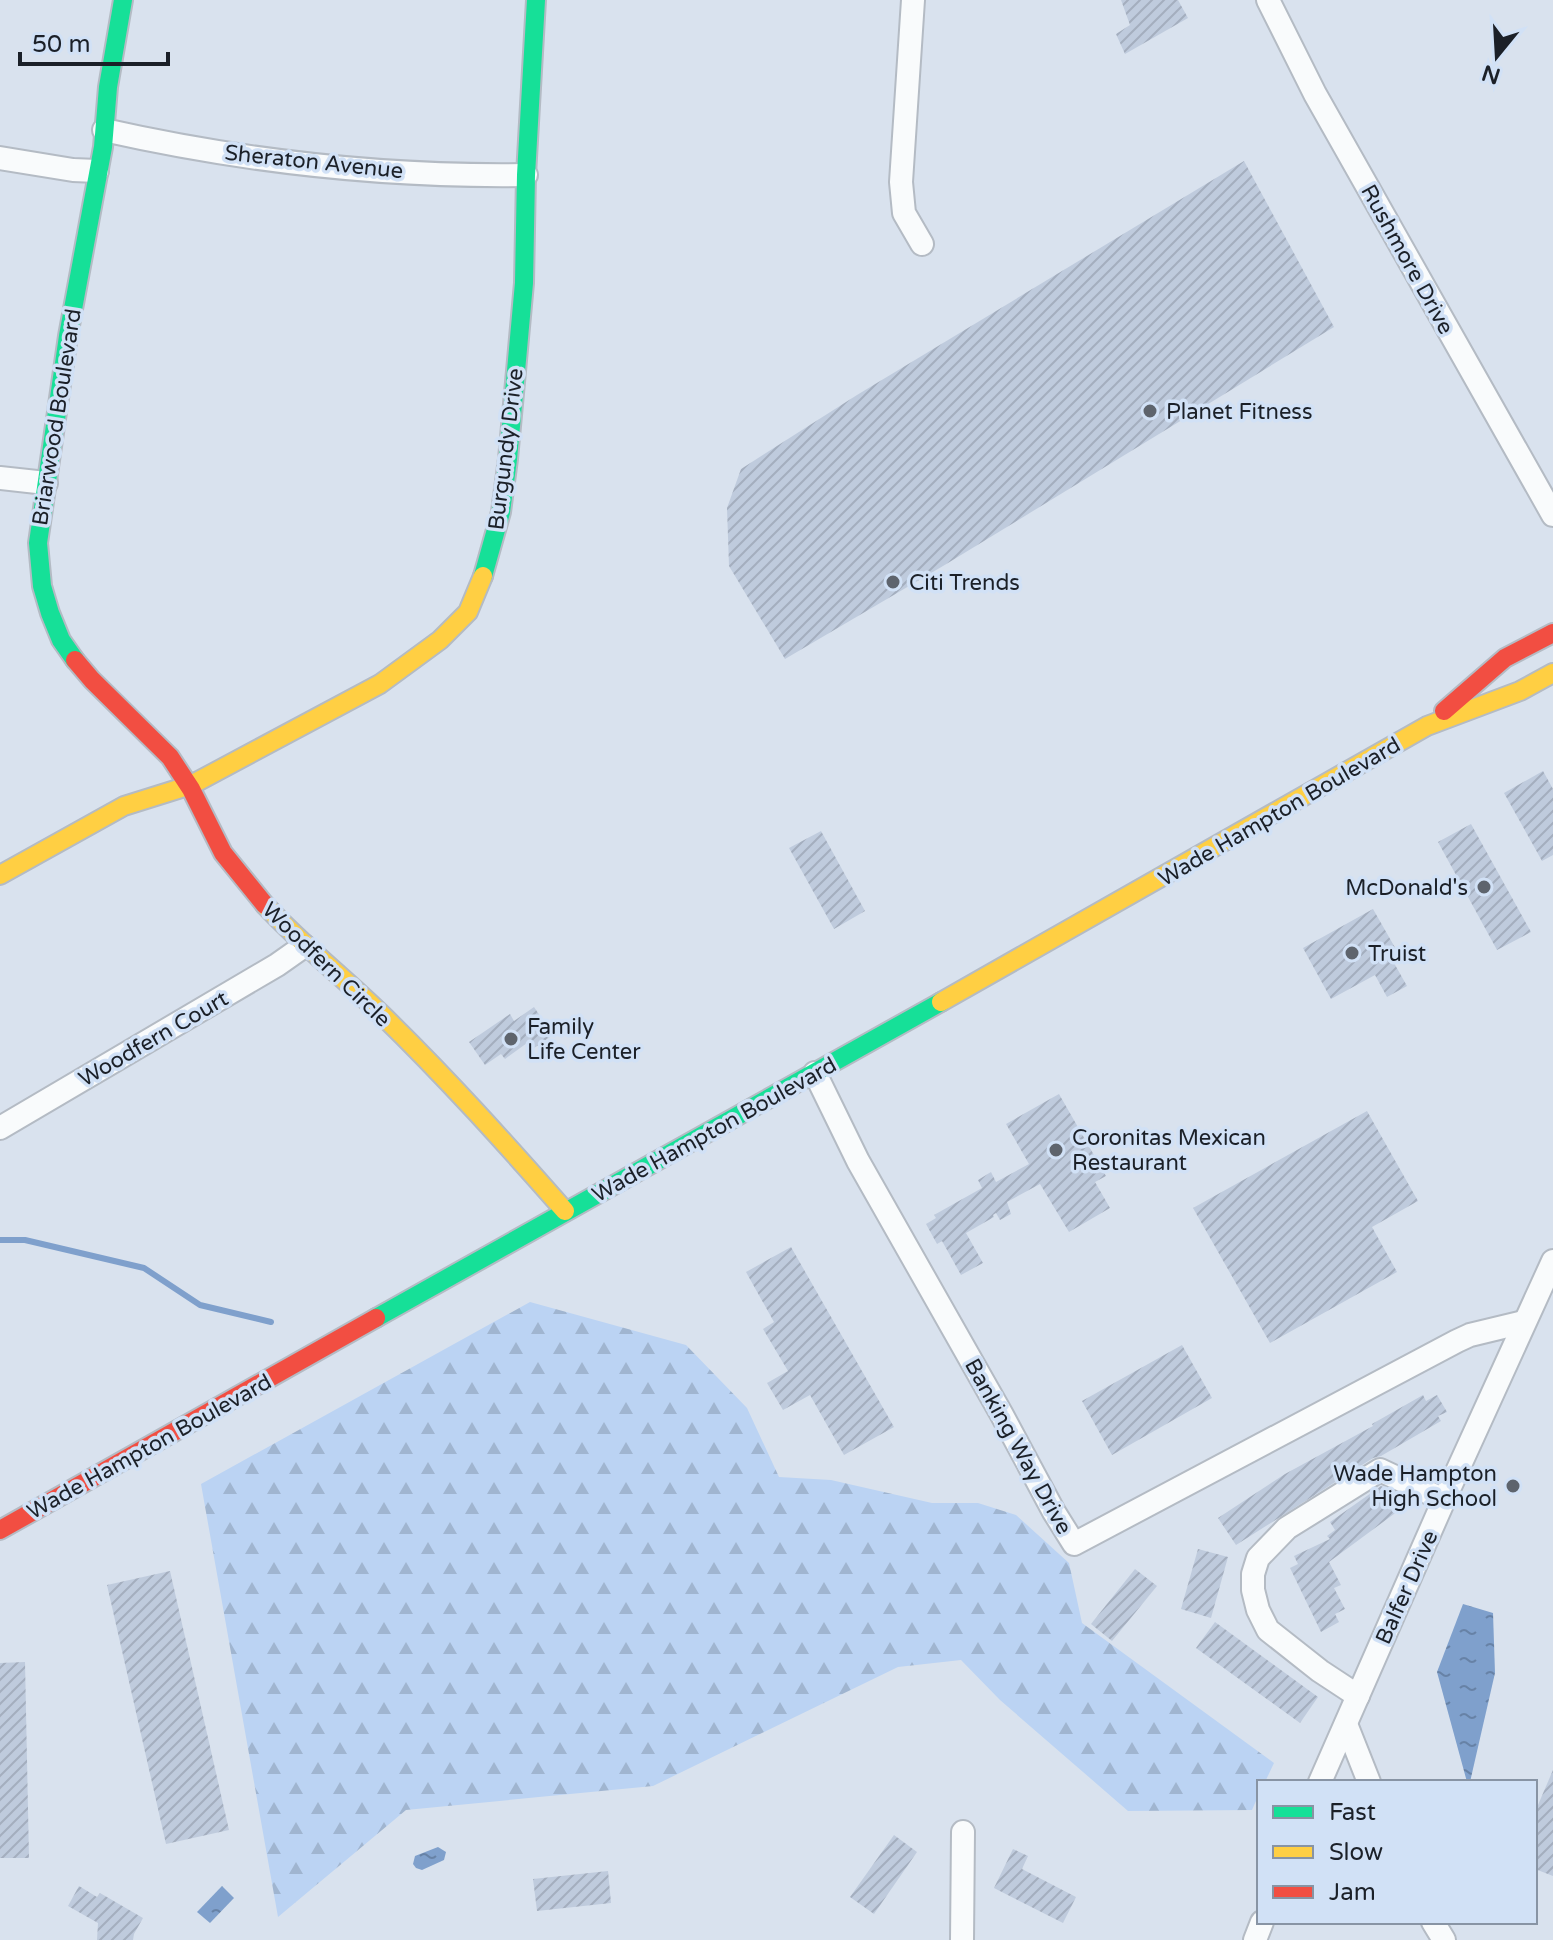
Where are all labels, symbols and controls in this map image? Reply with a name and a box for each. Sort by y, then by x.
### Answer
scale bar [20,16,168,66]
north arrow [1457,16,1537,96]
text: 50 m [32,30,90,59]
text: N [1479,59,1504,89]
street label: Sheraton Avenue [223,140,404,184]
street label: Rushmore Drive [1355,180,1459,339]
street label: Briarwood Boulevard [27,307,87,527]
street label: Burgundy Drive [483,367,529,532]
place label: Planet Fitness [1166,399,1312,425]
marker: Planet Fitness [1141,402,1159,420]
place label: Citi Trends [909,570,1020,596]
marker: Citi Trends [884,573,902,591]
street label: Wade Hampton Boulevard [1154,732,1405,892]
place label: McDonald's [1345,875,1468,901]
marker: McDonald's [1475,878,1493,896]
street label: Woodfern Circle [257,897,396,1032]
place label: Truist [1368,941,1426,967]
marker: Truist [1343,944,1361,962]
street label: Woodfern Court [74,986,233,1092]
place label: Family Life Center [527,1014,641,1065]
marker: Family Life Center [502,1030,520,1048]
street label: Wade Hampton Boulevard [588,1052,841,1208]
place label: Coronitas Mexican Restaurant [1072,1125,1266,1176]
marker: Coronitas Mexican Restaurant [1047,1141,1065,1159]
street label: Banking Way Drive [959,1354,1077,1539]
street label: Wade Hampton Boulevard [23,1369,276,1525]
place label: Wade Hampton High School [1333,1461,1497,1512]
marker: Wade Hampton High School [1504,1477,1522,1495]
street label: Balfer Drive [1370,1527,1444,1648]
legend [1257,1780,1537,1924]
text: Fast [1329,1798,1376,1827]
text: Slow [1329,1838,1383,1867]
text: Jam [1329,1878,1376,1907]

